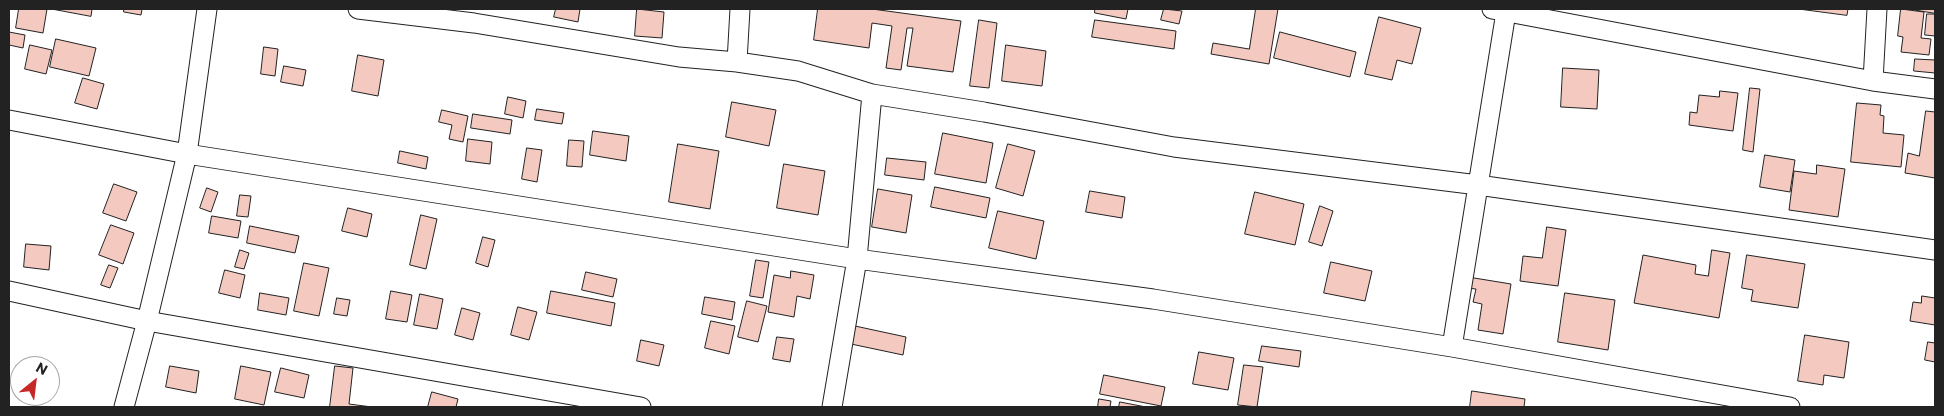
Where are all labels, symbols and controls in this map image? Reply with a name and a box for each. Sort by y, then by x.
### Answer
north arrow [10,356,60,406]
text: N [33,358,51,378]

